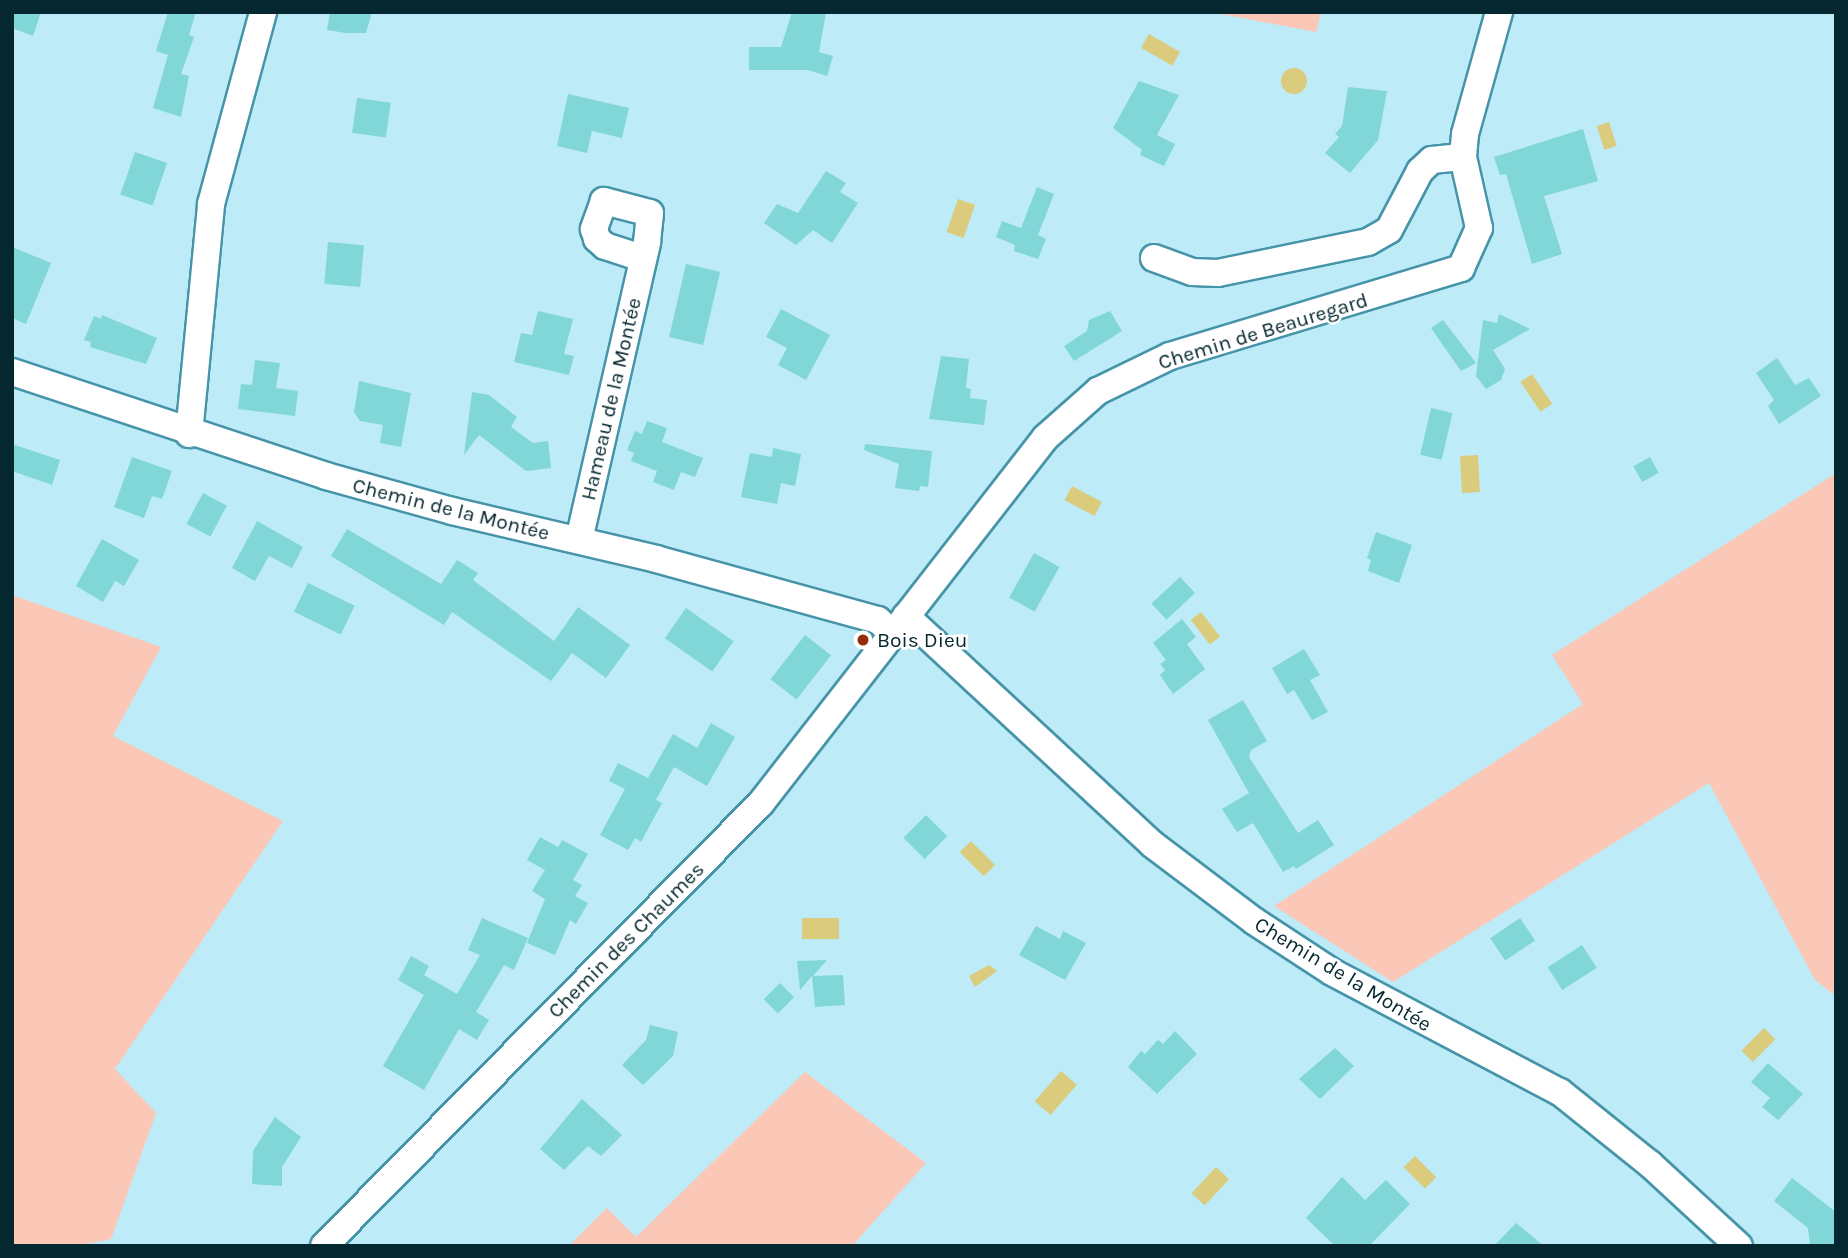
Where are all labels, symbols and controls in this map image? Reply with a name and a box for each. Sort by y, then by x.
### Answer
street label: Chemin de Beauregard [1155,287,1371,375]
street label: Hameau de la Montée [575,295,647,503]
street label: Chemin de la Montée [350,472,552,546]
place label: Bois Dieu [877,627,967,653]
marker: Bois Dieu [855,632,871,648]
street label: Chemin des Chaumes [543,857,709,1023]
street label: Chemin de la Montée [1250,911,1436,1037]

